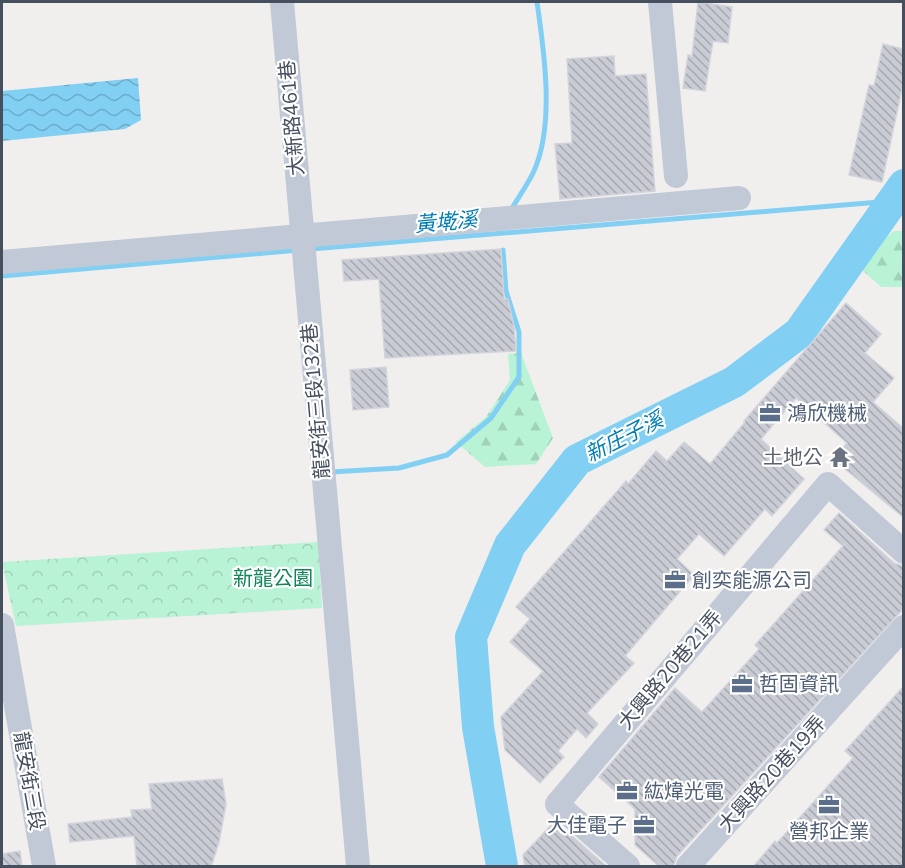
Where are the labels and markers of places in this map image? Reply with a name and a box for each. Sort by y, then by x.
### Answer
place label: 鴻欣機械 [787,400,867,427]
office icon: 鴻欣機械 [758,401,782,425]
place label: 土地公 [763,444,823,471]
temple icon: 土地公 [828,445,852,469]
place label: 創奕能源公司 [692,567,812,594]
office icon: 創奕能源公司 [663,568,687,592]
place label: 哲固資訊 [759,671,839,698]
office icon: 哲固資訊 [730,672,754,696]
place label: 紘煒光電 [644,778,724,805]
office icon: 紘煒光電 [615,779,639,803]
office icon: 營邦企業 [817,793,841,817]
place label: 大佳電子 [547,812,627,839]
office icon: 大佳電子 [632,813,656,837]
place label: 營邦企業 [789,818,869,845]

